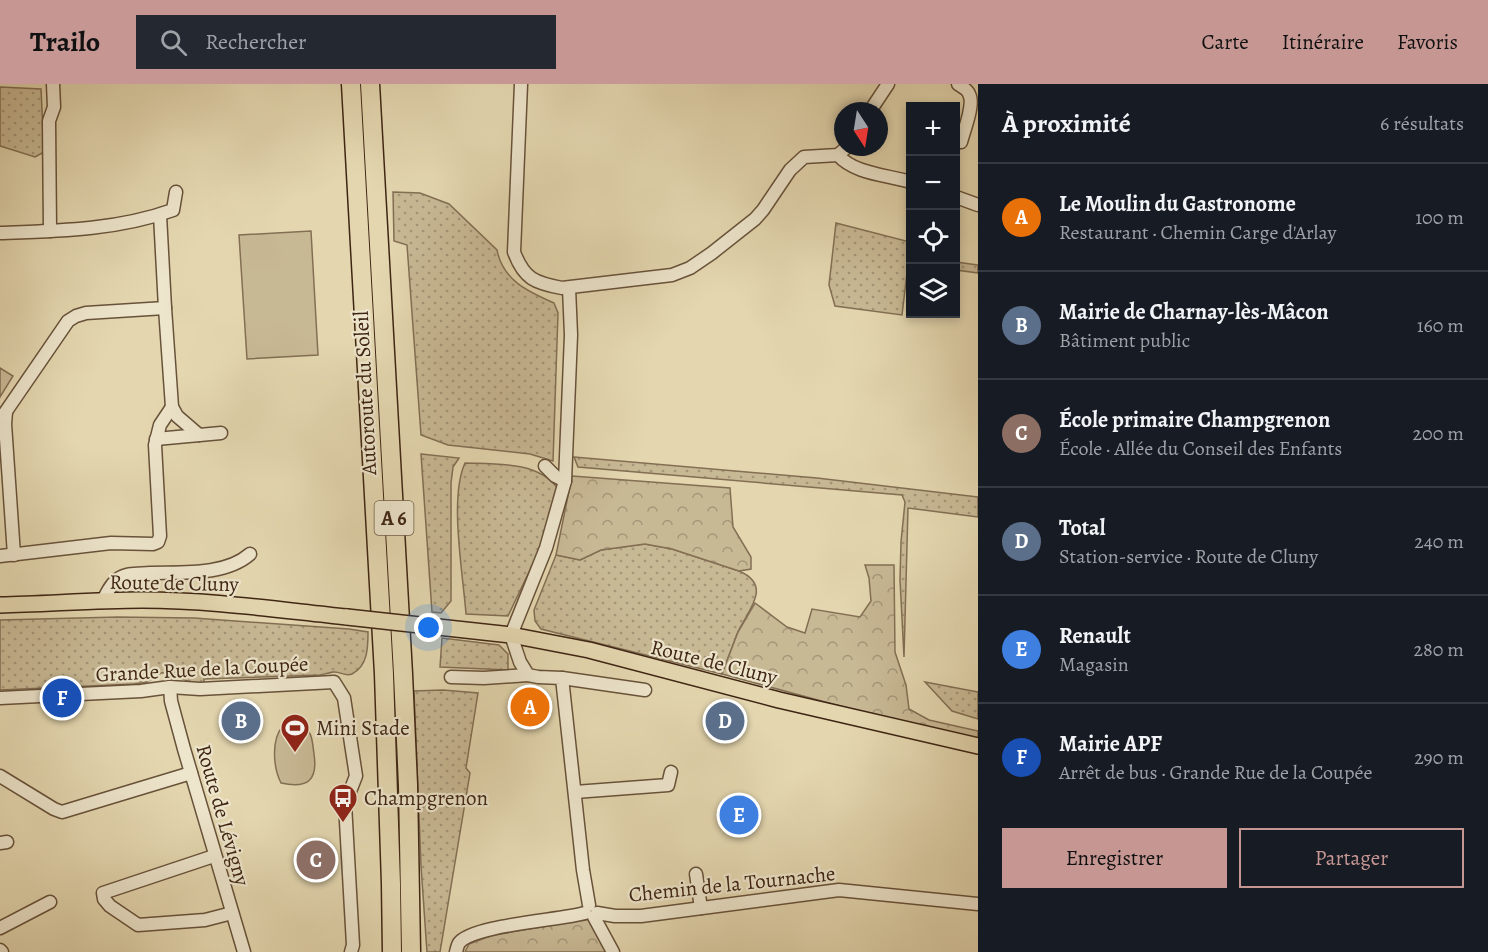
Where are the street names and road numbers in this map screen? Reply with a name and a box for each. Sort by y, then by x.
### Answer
street label: Autoroute du Soleil [347,310,383,477]
road number: A 6 [374,501,414,535]
street label: Route de Cluny [109,568,240,598]
street label: Route de Cluny [648,633,781,691]
street label: Grande Rue de la Coupée [95,649,309,689]
street label: Route de Lévigny [189,741,257,889]
street label: Chemin de la Tournache [627,859,837,909]

